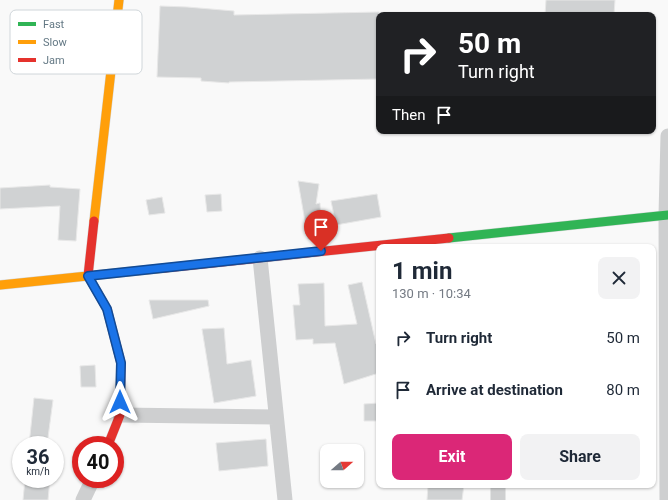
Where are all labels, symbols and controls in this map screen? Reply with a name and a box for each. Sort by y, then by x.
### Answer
legend [10,10,142,74]
text: Fast [43,18,65,31]
text: 50 m [458,27,521,60]
icon: right [392,28,444,80]
text: Slow [43,36,67,49]
text: Jam [43,54,65,67]
text: Turn right [458,61,535,82]
icon: arrive [433,104,455,126]
text: Then [392,106,425,124]
pin [304,210,338,251]
icon: arrive [310,216,332,238]
text: 1 min [392,257,452,285]
button: close [598,257,640,299]
text: 130 m · 10:34 [392,286,471,301]
icon: right [392,327,414,349]
text: Turn right [426,329,492,347]
text: 50 m [606,329,640,347]
icon: arrive [392,379,414,401]
position arrow [99,381,141,423]
text: Arrive at destination [426,381,563,399]
text: 80 m [606,381,640,399]
button: Exit [392,434,512,480]
button: Share [520,434,640,480]
speed limit sign: 40 [72,436,124,488]
north arrow [320,444,364,488]
map controls [320,444,364,488]
text: 36 [27,445,49,469]
text: km/h [26,466,50,477]

